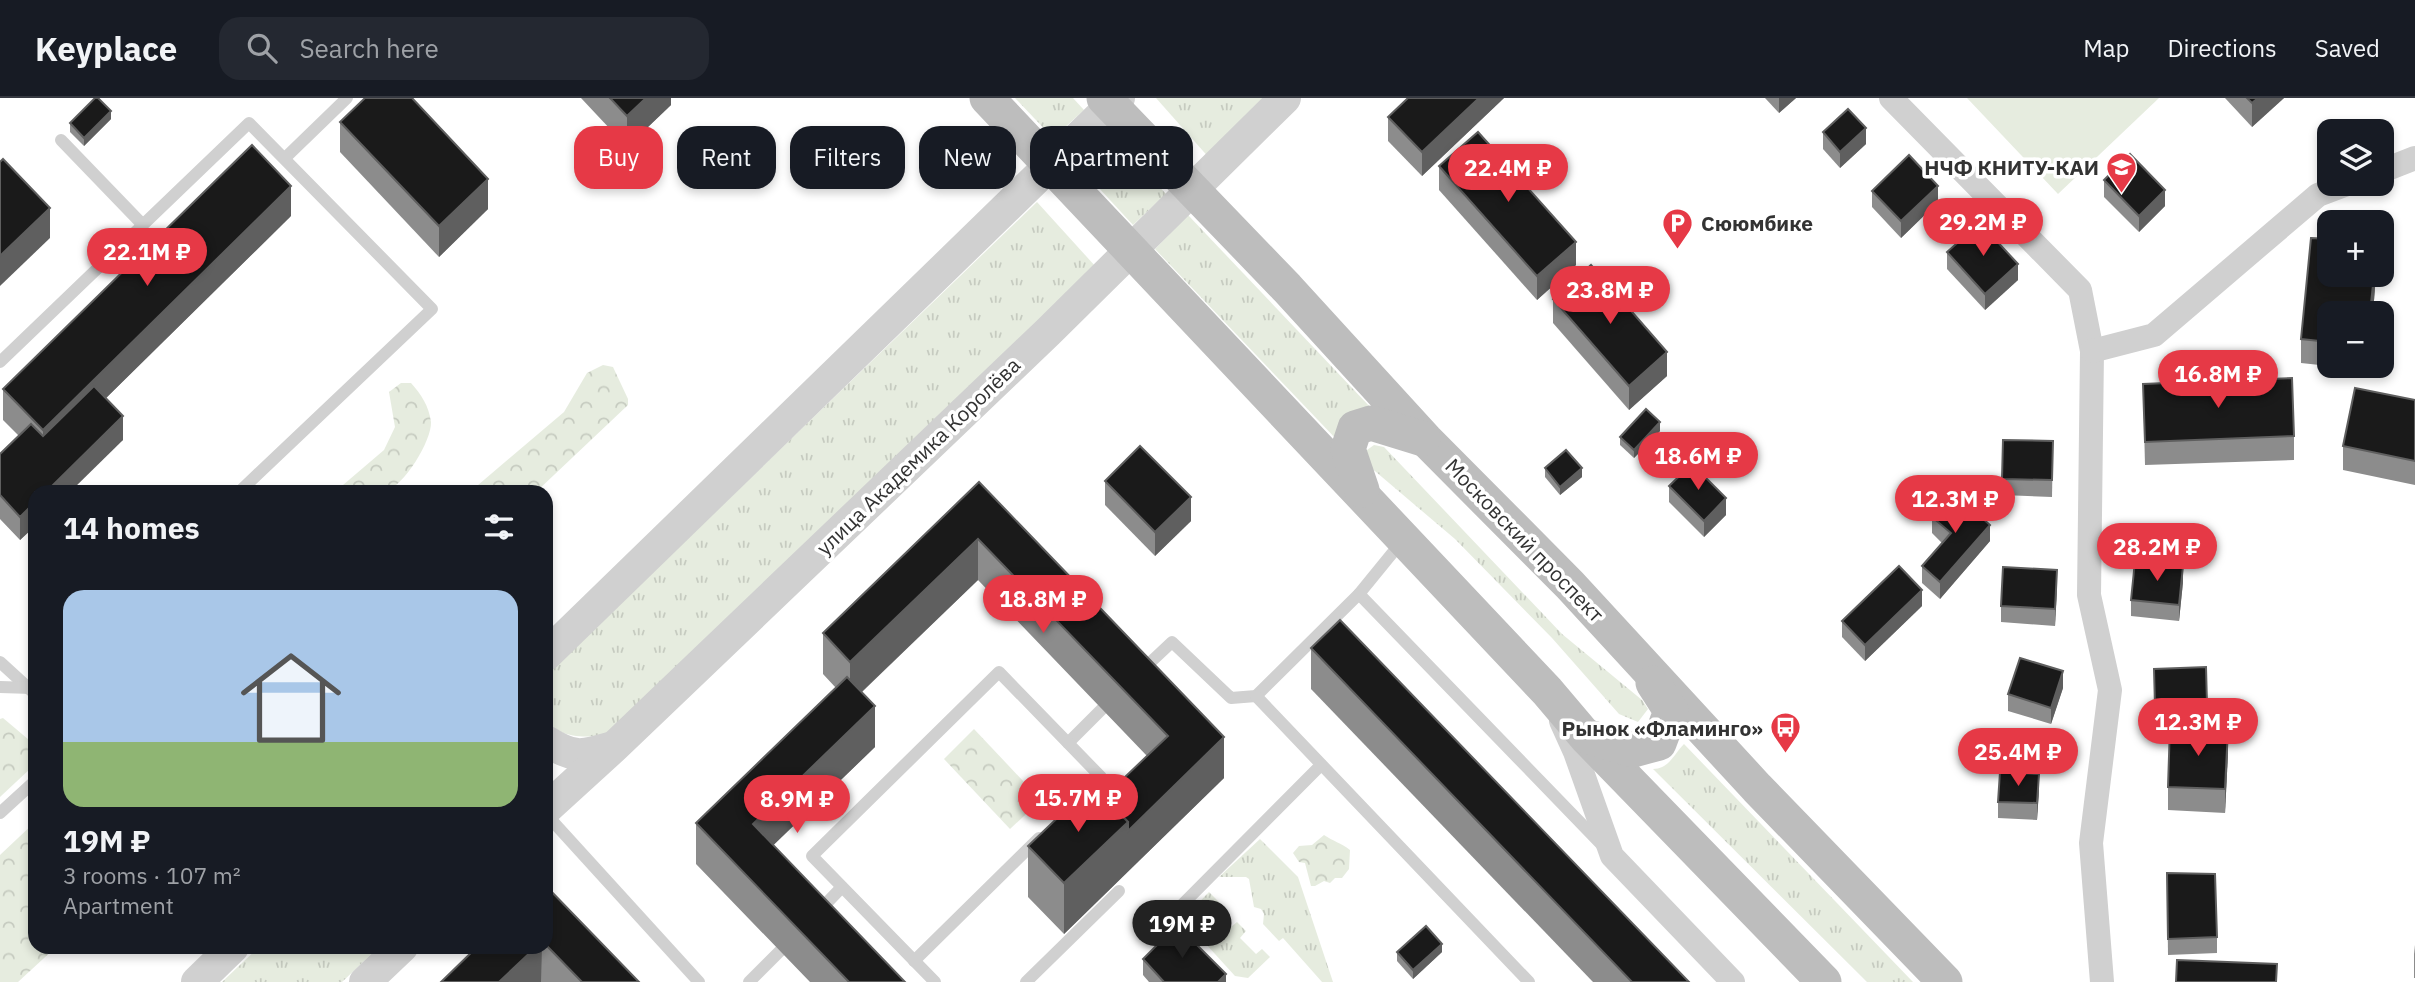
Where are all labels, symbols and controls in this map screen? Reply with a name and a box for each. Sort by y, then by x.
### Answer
search box [219,17,709,80]
text: Keyplace [35,27,177,70]
icon: search [243,29,281,67]
text: Search here [299,31,439,65]
text: Map [2083,32,2129,64]
text: Directions [2167,32,2277,64]
text: Saved [2315,32,2380,64]
map controls [2317,119,2394,378]
button: layers [2317,119,2394,196]
chip: Buy [574,126,663,189]
chip: Rent [677,126,776,189]
chip: Filters [790,126,905,189]
chip: New [919,126,1016,189]
chip: Apartment [1030,126,1193,189]
pin: 22.4M ₽ [1443,144,1573,204]
school or university icon: НЧФ КНИТУ-КАИ [2105,150,2139,194]
text: 22.4M ₽ [1464,152,1552,182]
place label: НЧФ КНИТУ-КАИ [1924,153,2099,181]
pin: 29.2M ₽ [1918,198,2048,258]
parking icon: Сююмбике [1661,206,1695,250]
text: 29.2M ₽ [1939,206,2027,236]
place label: Сююмбике [1701,209,1813,237]
button: + [2317,210,2394,287]
pin: 22.1M ₽ [82,228,212,288]
text: 22.1M ₽ [103,236,191,266]
pin: 23.8M ₽ [1545,266,1675,326]
text: 23.8M ₽ [1566,274,1654,304]
button: − [2317,301,2394,378]
pin: 16.8M ₽ [2153,350,2283,410]
street label: улица Академика Королёва [810,351,1026,561]
text: 16.8M ₽ [2174,358,2262,388]
pin: 18.6M ₽ [1633,432,1763,492]
text: 18.6M ₽ [1654,440,1742,470]
street label: Московский проспект [1439,452,1611,628]
pin: 12.3M ₽ [1890,476,2020,535]
text: 12.3M ₽ [1911,483,1999,513]
text: 14 homes [63,508,200,547]
icon: filters [480,508,518,546]
pin: 28.2M ₽ [2092,524,2222,583]
text: 28.2M ₽ [2113,531,2201,561]
pin: 18.8M ₽ [978,575,1108,635]
text: 18.8M ₽ [999,583,1087,613]
icon: home [228,635,354,761]
pin: 12.3M ₽ [2133,698,2263,758]
text: 12.3M ₽ [2154,706,2242,736]
bus stop icon: Рынок «Фламинго» [1769,711,1803,755]
place label: Рынок «Фламинго» [1562,714,1763,742]
pin: 25.4M ₽ [1953,728,2083,788]
text: 25.4M ₽ [1974,736,2062,766]
pin: 15.7M ₽ [1013,774,1143,834]
pin: 8.9M ₽ [740,776,854,835]
text: 15.7M ₽ [1034,782,1122,812]
text: 8.9M ₽ [760,783,834,813]
text: 19M ₽ [63,821,150,860]
text: 3 rooms · 107 m² [63,860,241,890]
text: Apartment [63,890,174,920]
pin: 19M ₽ [1133,900,1231,960]
text: 19M ₽ [1148,908,1216,938]

